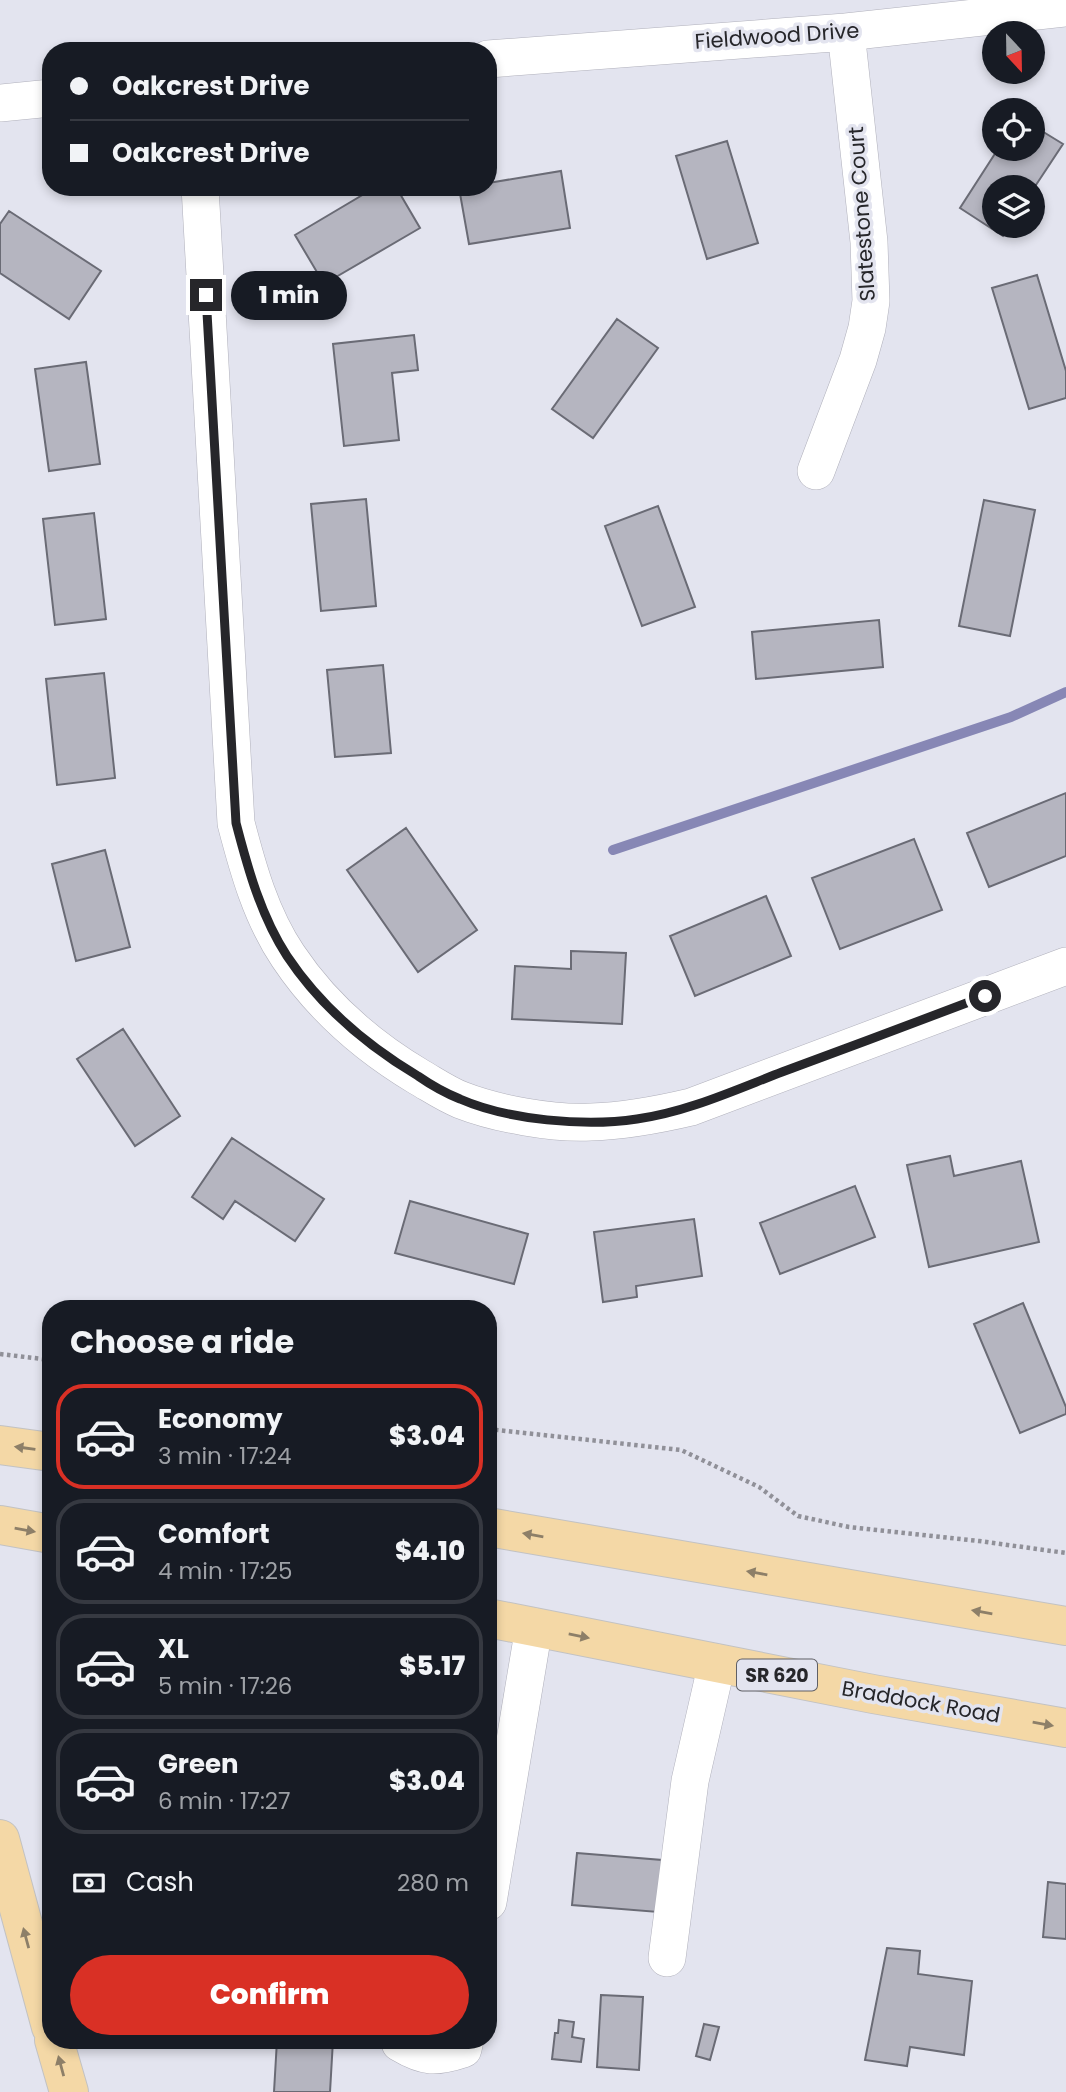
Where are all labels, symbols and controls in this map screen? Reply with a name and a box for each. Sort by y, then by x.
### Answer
street label: Fieldwood Drive [694,15,860,56]
north arrow [982,21,1045,84]
map controls [982,21,1045,238]
text: Oakcrest Drive [112,68,310,104]
button: locate [982,98,1045,161]
street label: Slatestone Court [841,126,882,302]
text: Oakcrest Drive [112,135,310,171]
button: layers [982,175,1045,238]
callout: 1 min [230,270,346,320]
route end [190,279,222,311]
text: 1 min [259,279,319,311]
route start [969,980,1001,1012]
text: Choose a ride [70,1319,294,1364]
text: Economy [158,1401,282,1437]
icon: car [74,1405,137,1468]
text: $3.04 [389,1418,465,1454]
text: 3 min · 17:24 [158,1440,291,1472]
one-way arrow [14,1442,36,1453]
text: Comfort [158,1516,270,1552]
icon: car [74,1520,137,1583]
one-way arrow [14,1525,36,1536]
one-way arrow [522,1529,544,1540]
text: $4.10 [395,1533,465,1569]
text: 4 min · 17:25 [158,1555,292,1587]
one-way arrow [746,1567,768,1578]
one-way arrow [971,1606,993,1617]
text: XL [158,1631,189,1667]
one-way arrow [568,1631,590,1642]
icon: car [74,1635,137,1698]
text: $5.17 [399,1648,465,1684]
road number: SR 620 [737,1660,817,1690]
text: 5 min · 17:26 [158,1670,292,1702]
street label: Braddock Road [840,1673,1003,1730]
one-way arrow [1032,1719,1054,1730]
text: Green [158,1746,239,1782]
icon: car [74,1750,137,1813]
text: $3.04 [389,1763,465,1799]
text: 6 min · 17:27 [158,1785,291,1817]
icon: cash [70,1864,108,1902]
text: Cash [126,1864,194,1900]
text: 280 m [397,1867,469,1899]
one-way arrow [20,1927,31,1949]
button: Confirm [70,1955,469,2035]
one-way arrow [56,2055,66,2076]

